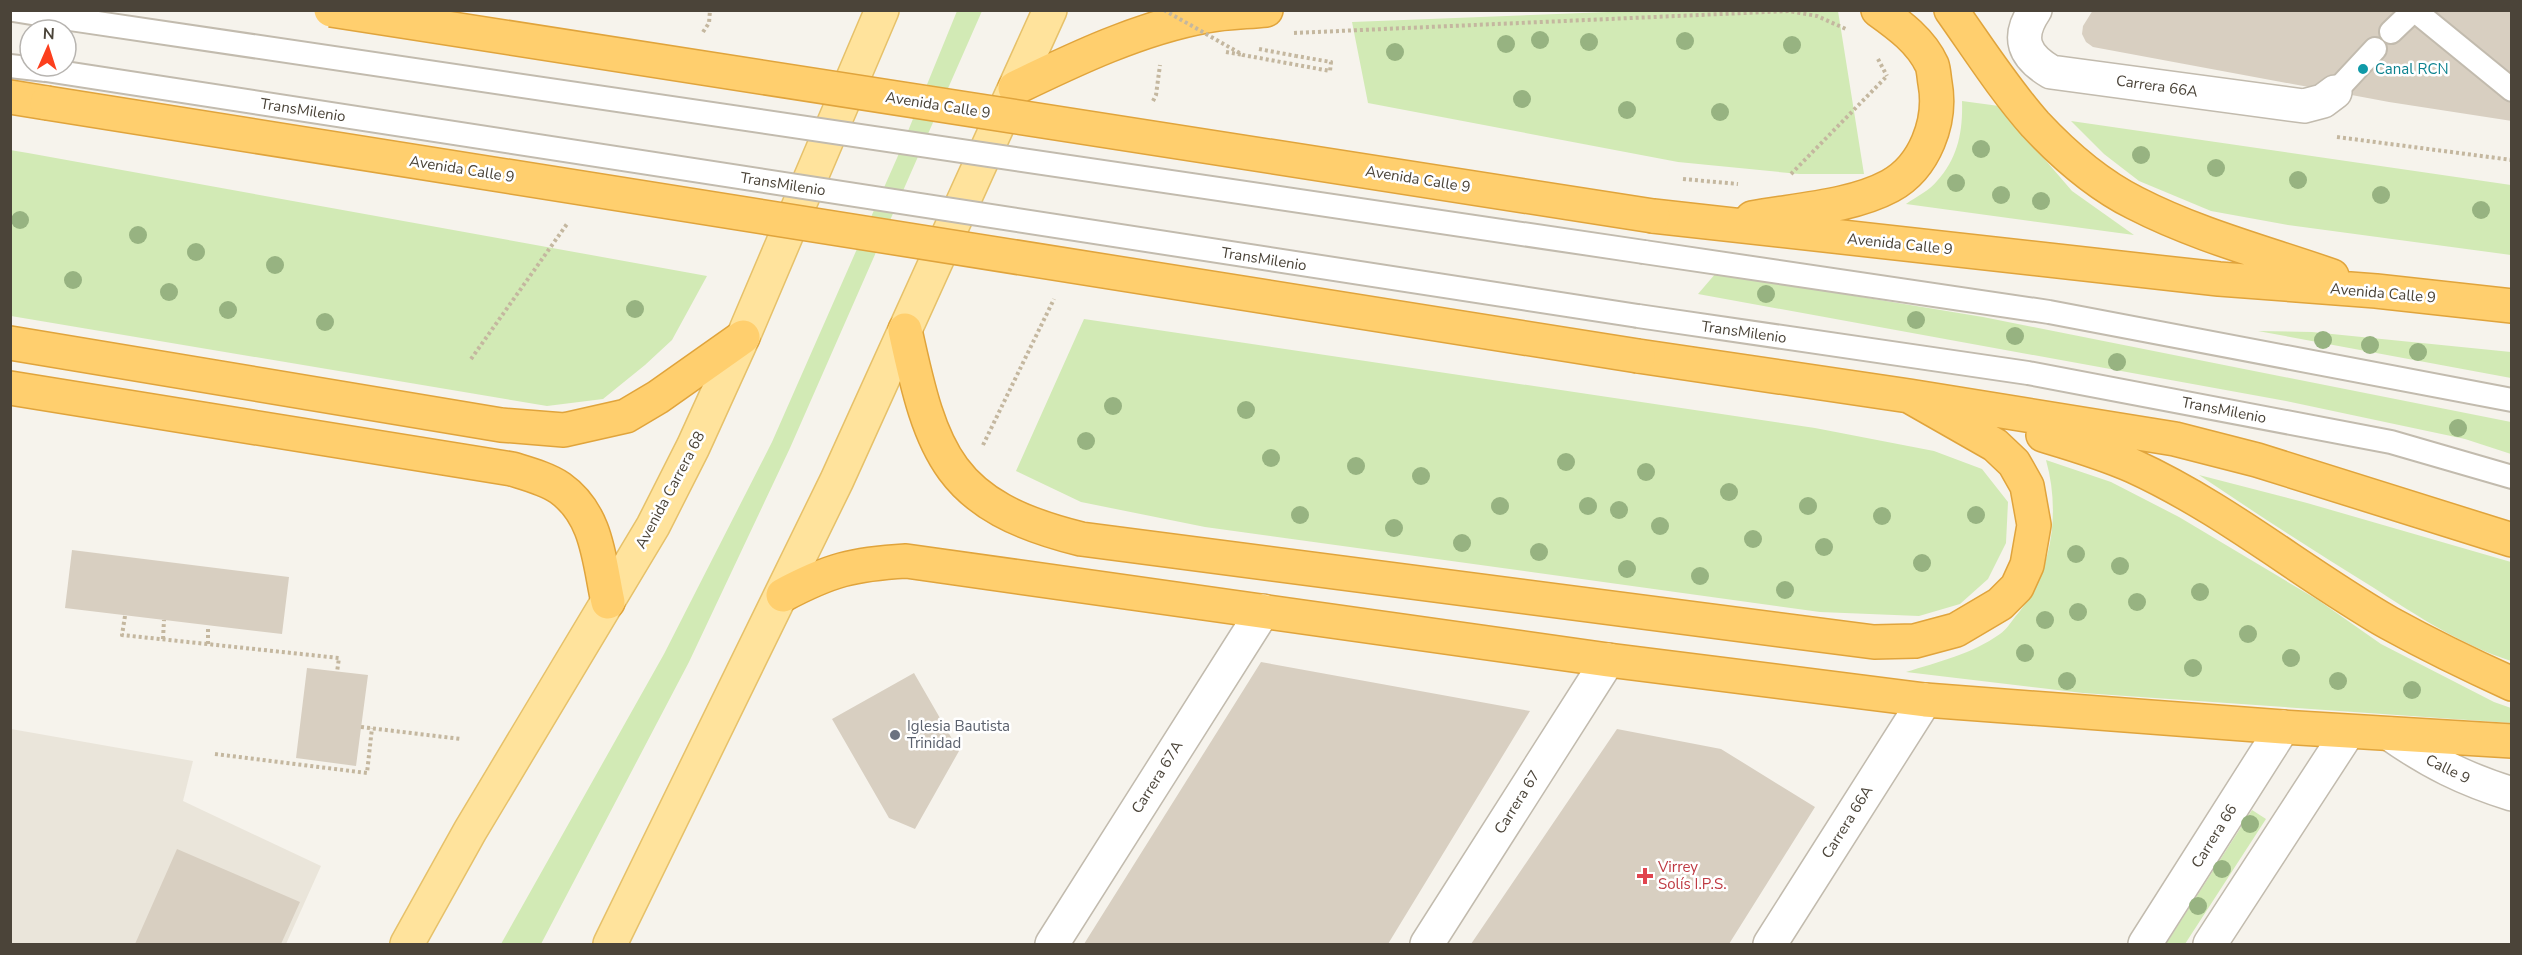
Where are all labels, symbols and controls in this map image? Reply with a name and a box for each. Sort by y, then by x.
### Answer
north arrow [18,18,78,78]
text: N [42,23,55,45]
place label: Canal RCN [2375,59,2449,79]
marker: Canal RCN [2356,62,2370,76]
street label: Carrera 66A [2115,70,2199,102]
street label: Avenida Calle 9 [884,87,992,123]
street label: TransMilenio [259,93,347,127]
street label: Avenida Calle 9 [408,151,516,187]
street label: Avenida Calle 9 [1364,161,1472,197]
street label: TransMilenio [739,167,827,201]
street label: Avenida Calle 9 [1846,229,1954,259]
street label: TransMilenio [1220,242,1308,276]
street label: Avenida Calle 9 [2329,278,2437,308]
street label: TransMilenio [1700,316,1788,348]
street label: TransMilenio [2180,392,2268,428]
street label: Avenida Carrera 68 [631,428,709,552]
place label: Iglesia Bautista Trinidad [907,716,1010,753]
marker: Iglesia Bautista Trinidad [888,728,902,742]
street label: Carrera 67A [1127,737,1187,817]
street label: Calle 9 [2422,750,2474,788]
street label: Carrera 67 [1490,766,1544,838]
street label: Carrera 66A [1817,782,1877,862]
street label: Carrera 66 [2187,800,2241,872]
place label: Virrey Solís I.P.S. [1657,857,1727,894]
marker: Virrey Solís I.P.S. [1636,867,1654,885]

